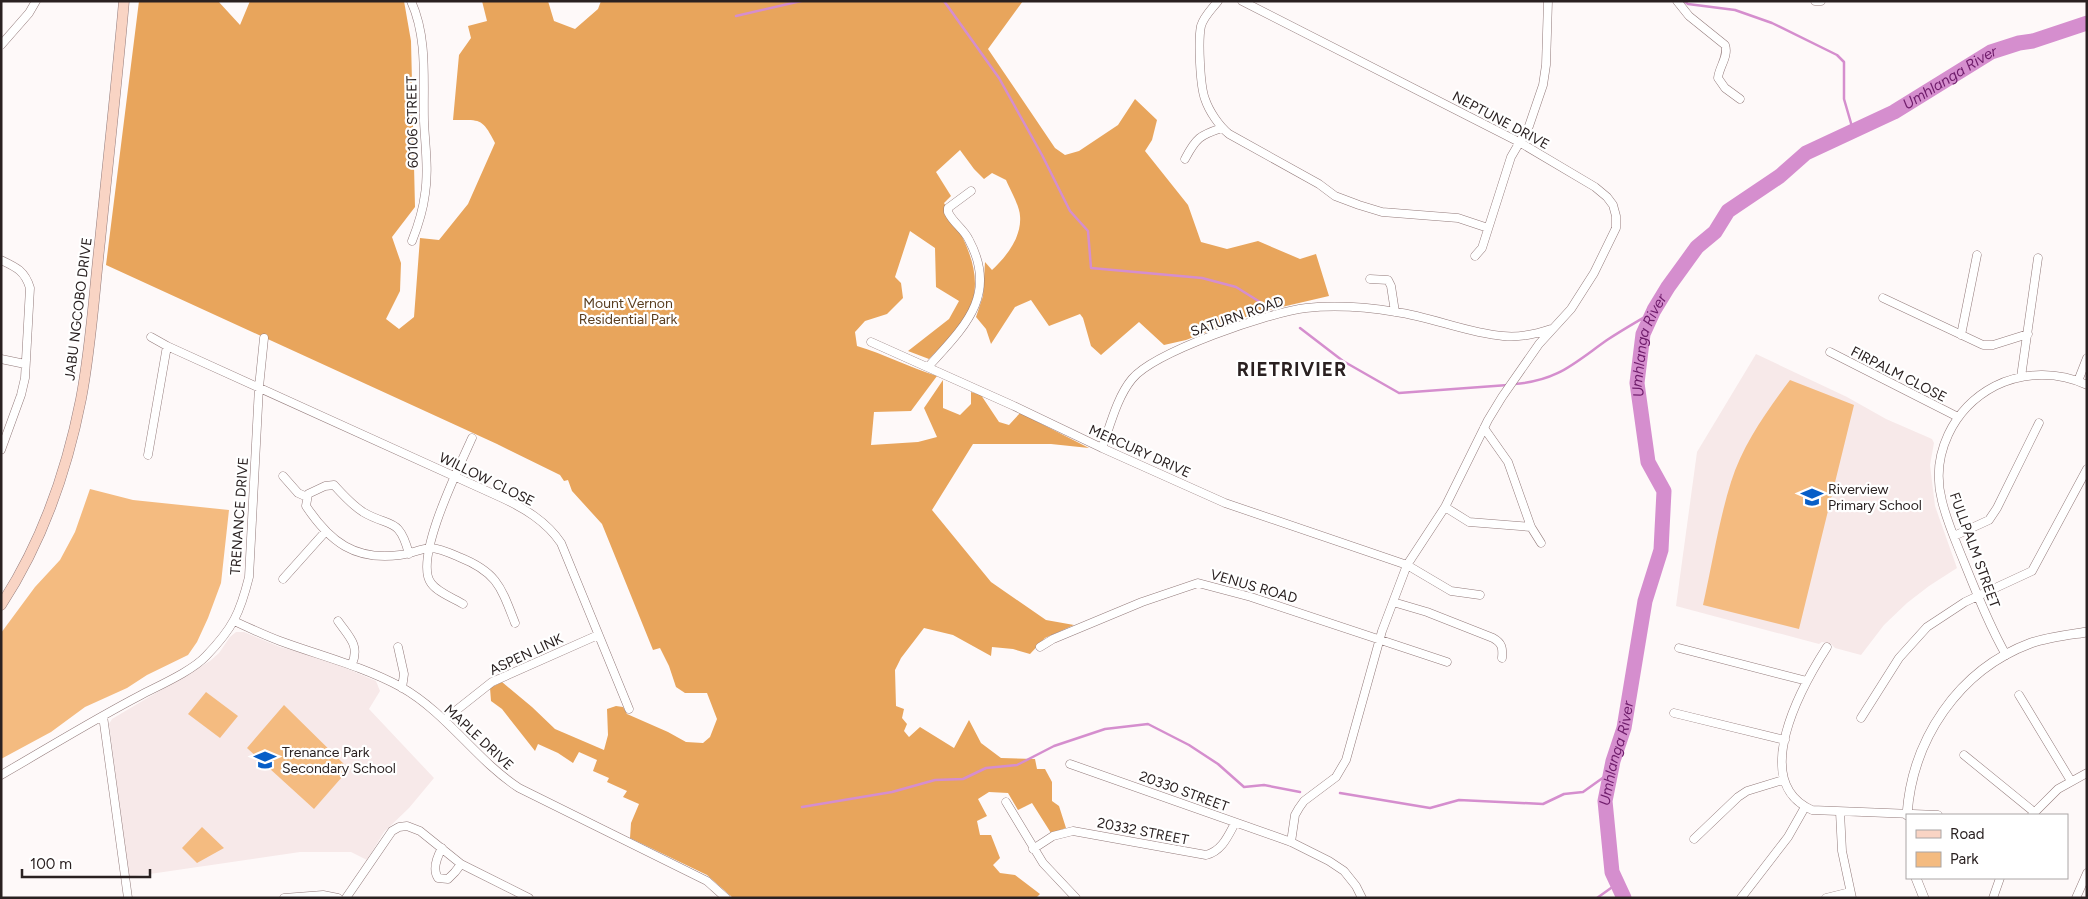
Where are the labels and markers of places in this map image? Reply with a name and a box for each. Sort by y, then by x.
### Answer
place label: Riverview Primary School [1828,481,1922,514]
school or university icon: Riverview Primary School [1799,484,1825,510]
place label: Trenance Park Secondary School [282,744,396,777]
school or university icon: Trenance Park Secondary School [252,747,278,773]

